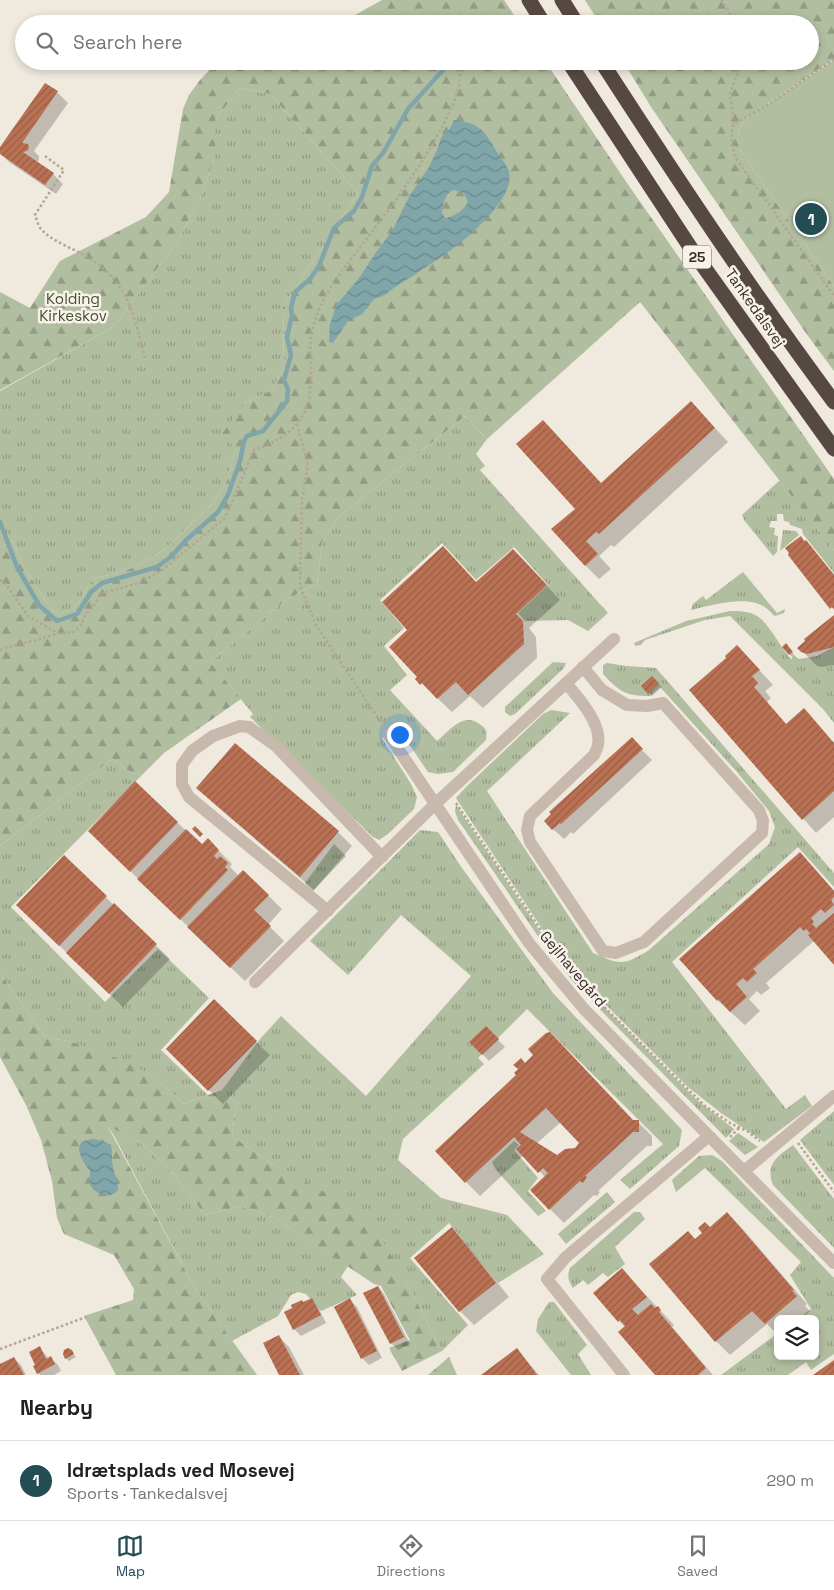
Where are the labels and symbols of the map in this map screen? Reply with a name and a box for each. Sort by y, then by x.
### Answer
pin: 1 [795,200,827,238]
road number: 25 [683,246,711,268]
street label: Tankedalsvej [721,265,790,351]
park label: Kolding Kirkeskov [39,289,107,325]
your location [387,722,413,748]
street label: Gejlhavegård [536,927,611,1011]

